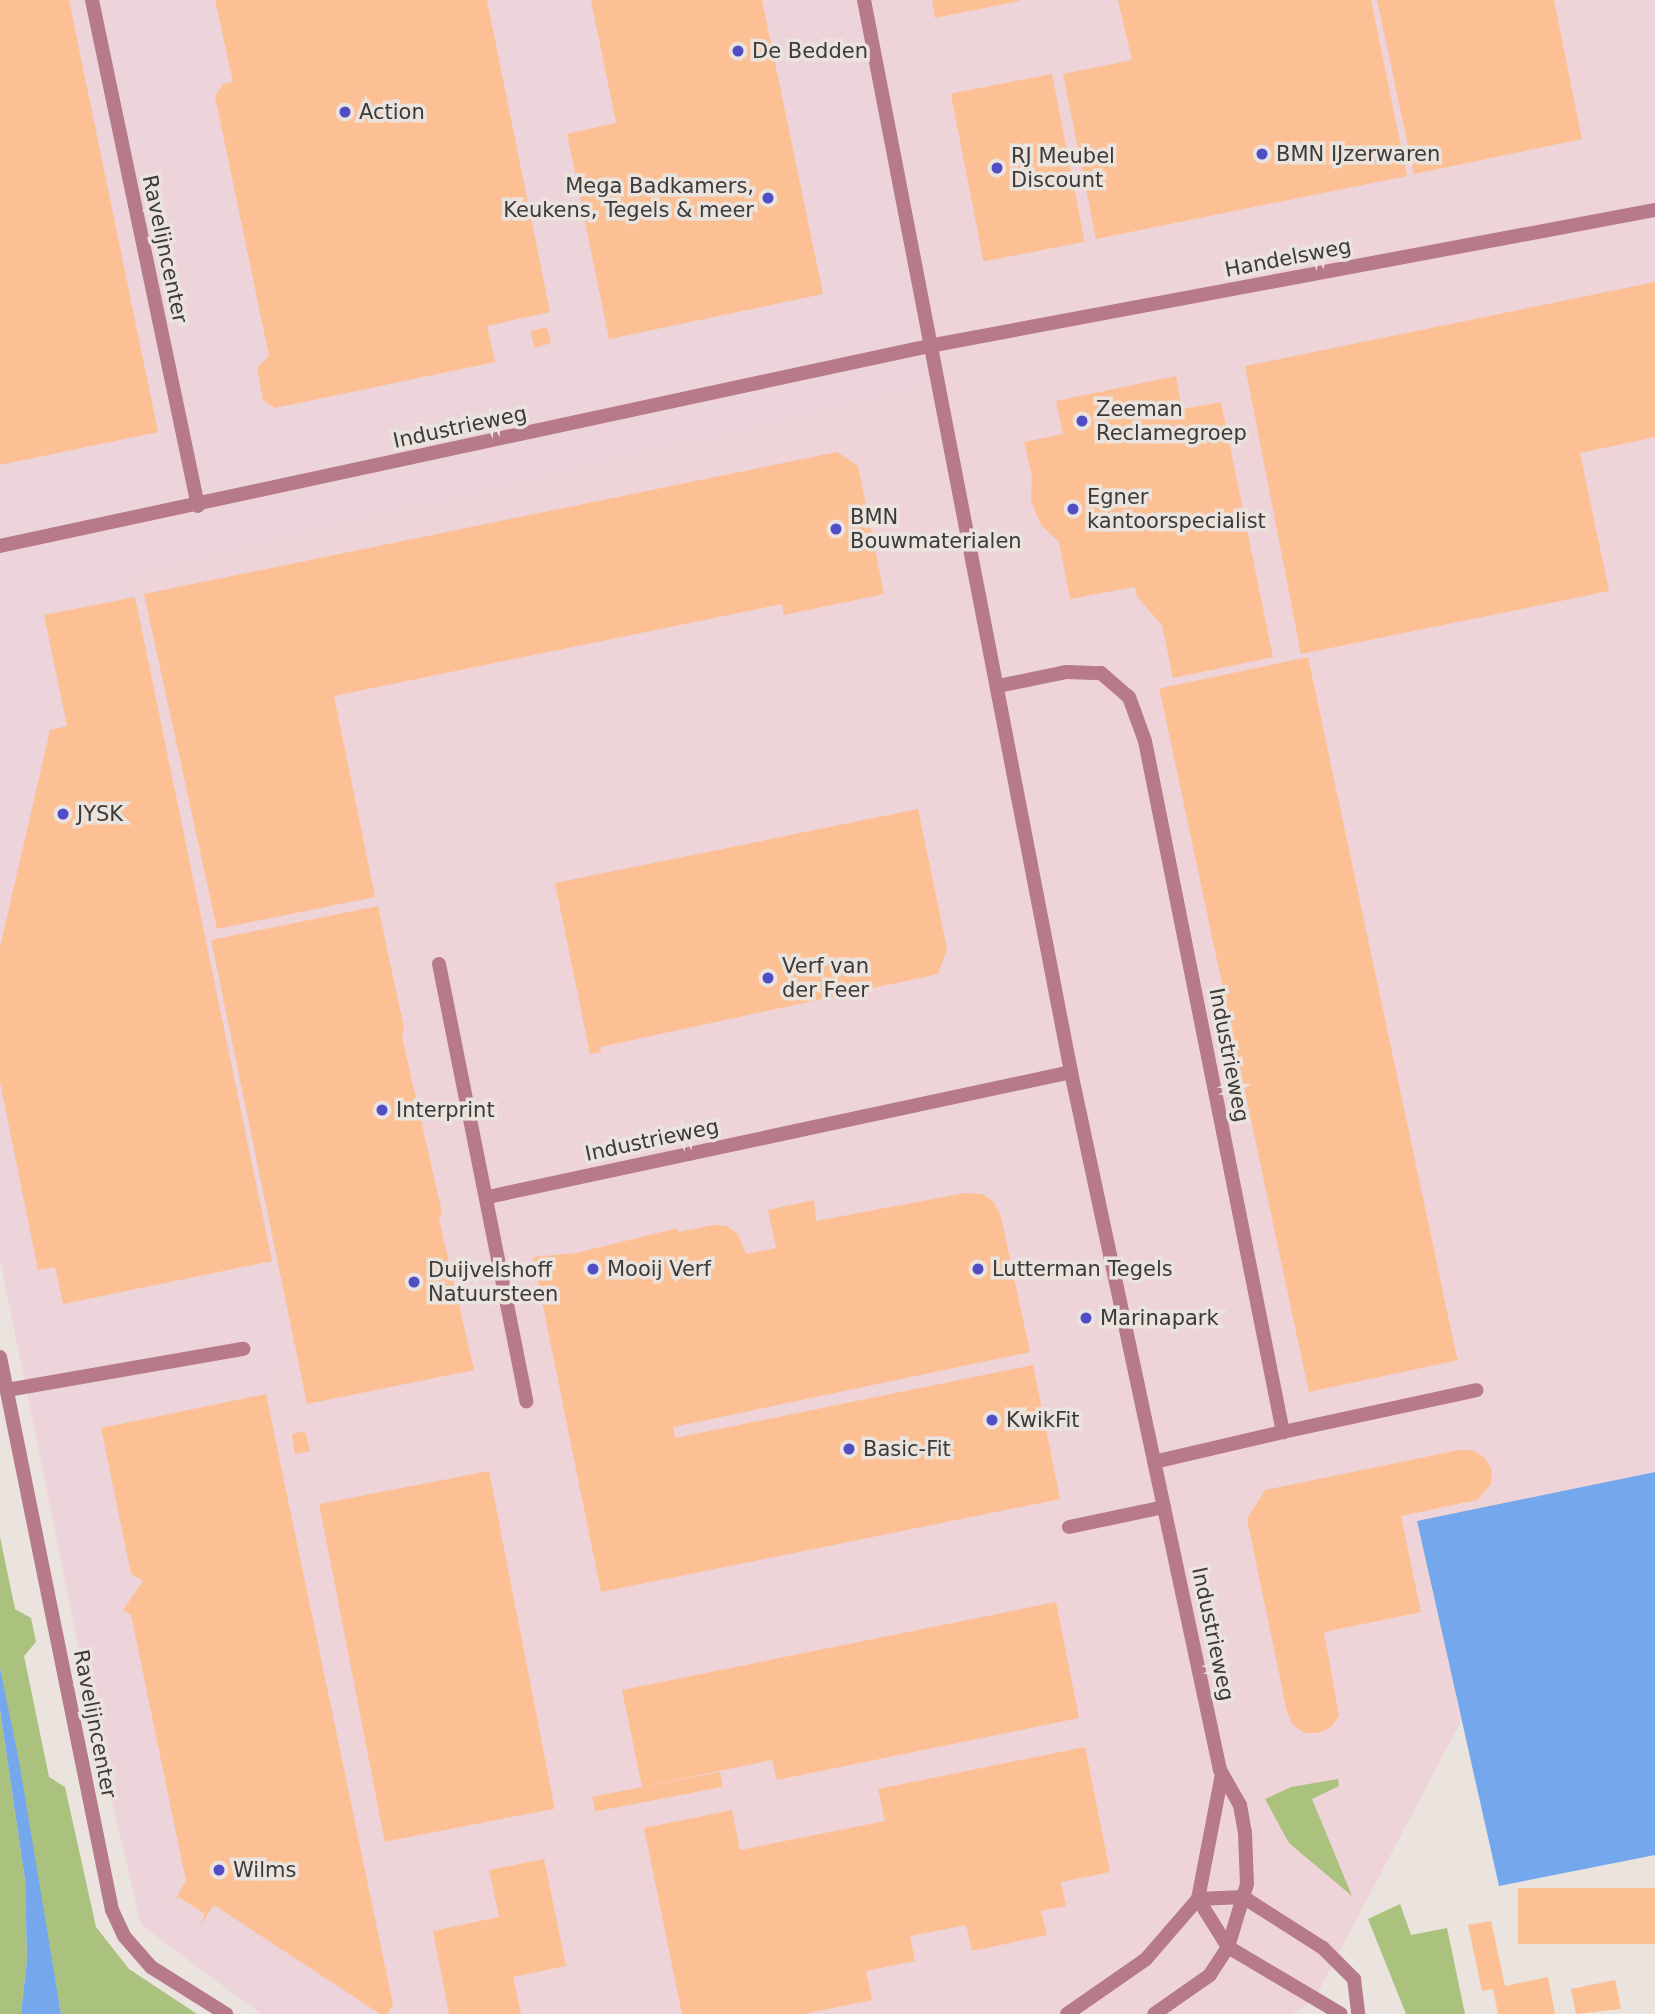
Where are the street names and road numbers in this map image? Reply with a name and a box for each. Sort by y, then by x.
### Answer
street label: Ravelijncenter [137,173,193,325]
street label: Handelsweg [1223,233,1353,283]
street label: Industrieweg [391,401,529,453]
street label: Industrieweg [1204,986,1254,1124]
street label: Industrieweg [583,1114,721,1166]
street label: Industrieweg [1187,1565,1239,1703]
street label: Ravelijncenter [68,1648,122,1800]

